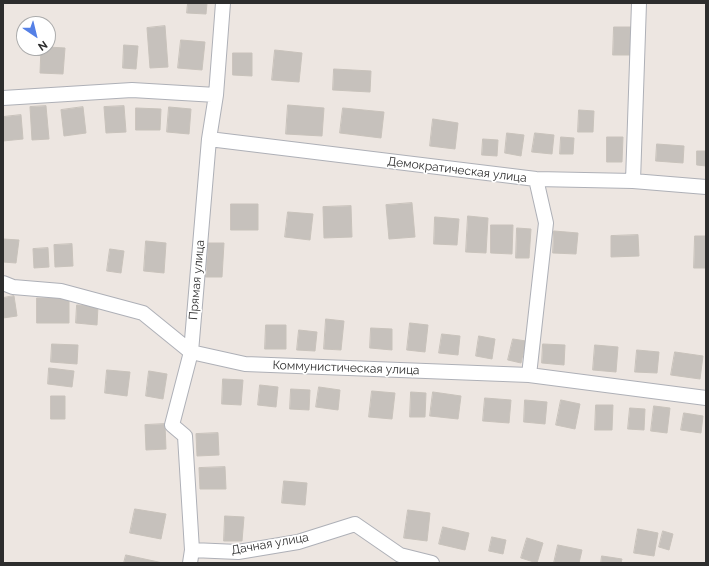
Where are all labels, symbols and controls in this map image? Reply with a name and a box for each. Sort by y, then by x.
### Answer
north arrow [16,16,56,56]
text: N [35,38,50,53]
street label: Демократическая улица [386,154,528,186]
street label: Прямая улица [186,239,208,321]
street label: Коммунистическая улица [272,358,420,378]
street label: Дачная улица [230,530,310,558]

